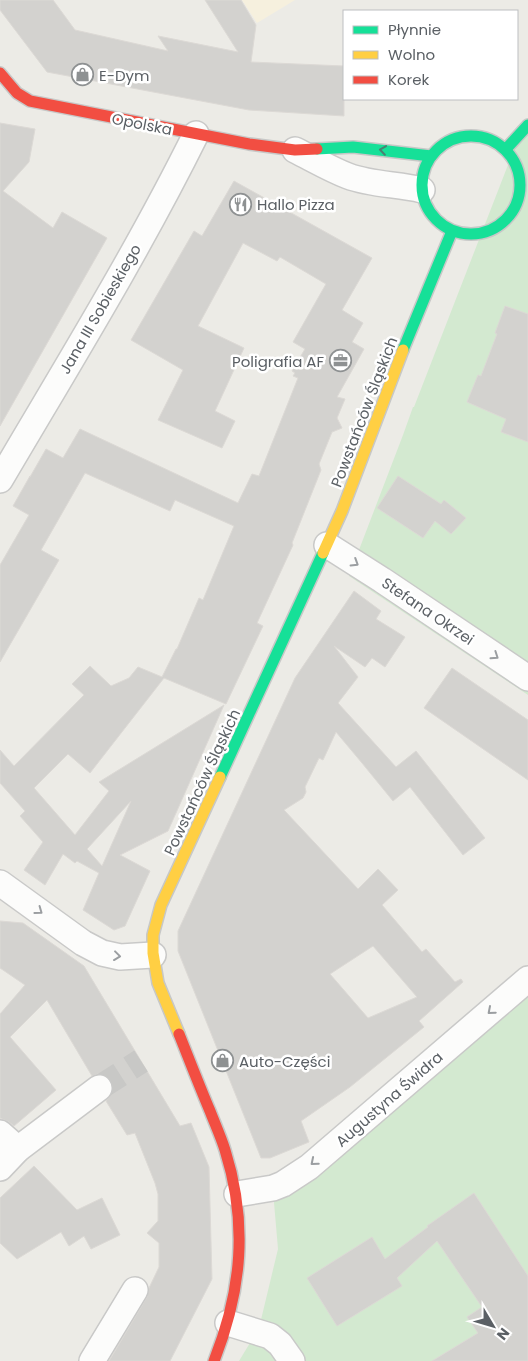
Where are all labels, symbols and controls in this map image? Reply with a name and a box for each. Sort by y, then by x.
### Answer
legend [343,10,518,100]
text: Płynnie [388,19,441,40]
text: Wolno [388,44,435,65]
shop icon: E-Dym [71,63,95,87]
place label: E-Dym [99,65,149,86]
text: Korek [388,69,429,90]
street label: Opolska [110,108,174,140]
one-way arrow [378,145,386,156]
restaurant icon: Hallo Pizza [229,192,253,216]
place label: Hallo Pizza [257,194,335,215]
street label: Jana III Sobieskiego [54,240,146,378]
street label: Powstańców Śląskich [326,334,402,490]
office icon: Poligrafia AF [328,349,352,373]
place label: Poligrafia AF [232,351,324,372]
one-way arrow [349,556,358,566]
street label: Stefana Okrzei [378,572,478,650]
one-way arrow [490,650,499,660]
street label: Powstańców Śląskich [159,705,245,859]
one-way arrow [34,905,43,914]
one-way arrow [113,950,121,961]
one-way arrow [488,1005,497,1014]
street label: Augustyna Świdra [331,1047,447,1151]
shop icon: Auto-Części [211,1049,235,1073]
place label: Auto-Części [239,1051,330,1072]
one-way arrow [311,1157,320,1166]
north arrow [468,1301,518,1351]
text: N [492,1324,514,1344]

